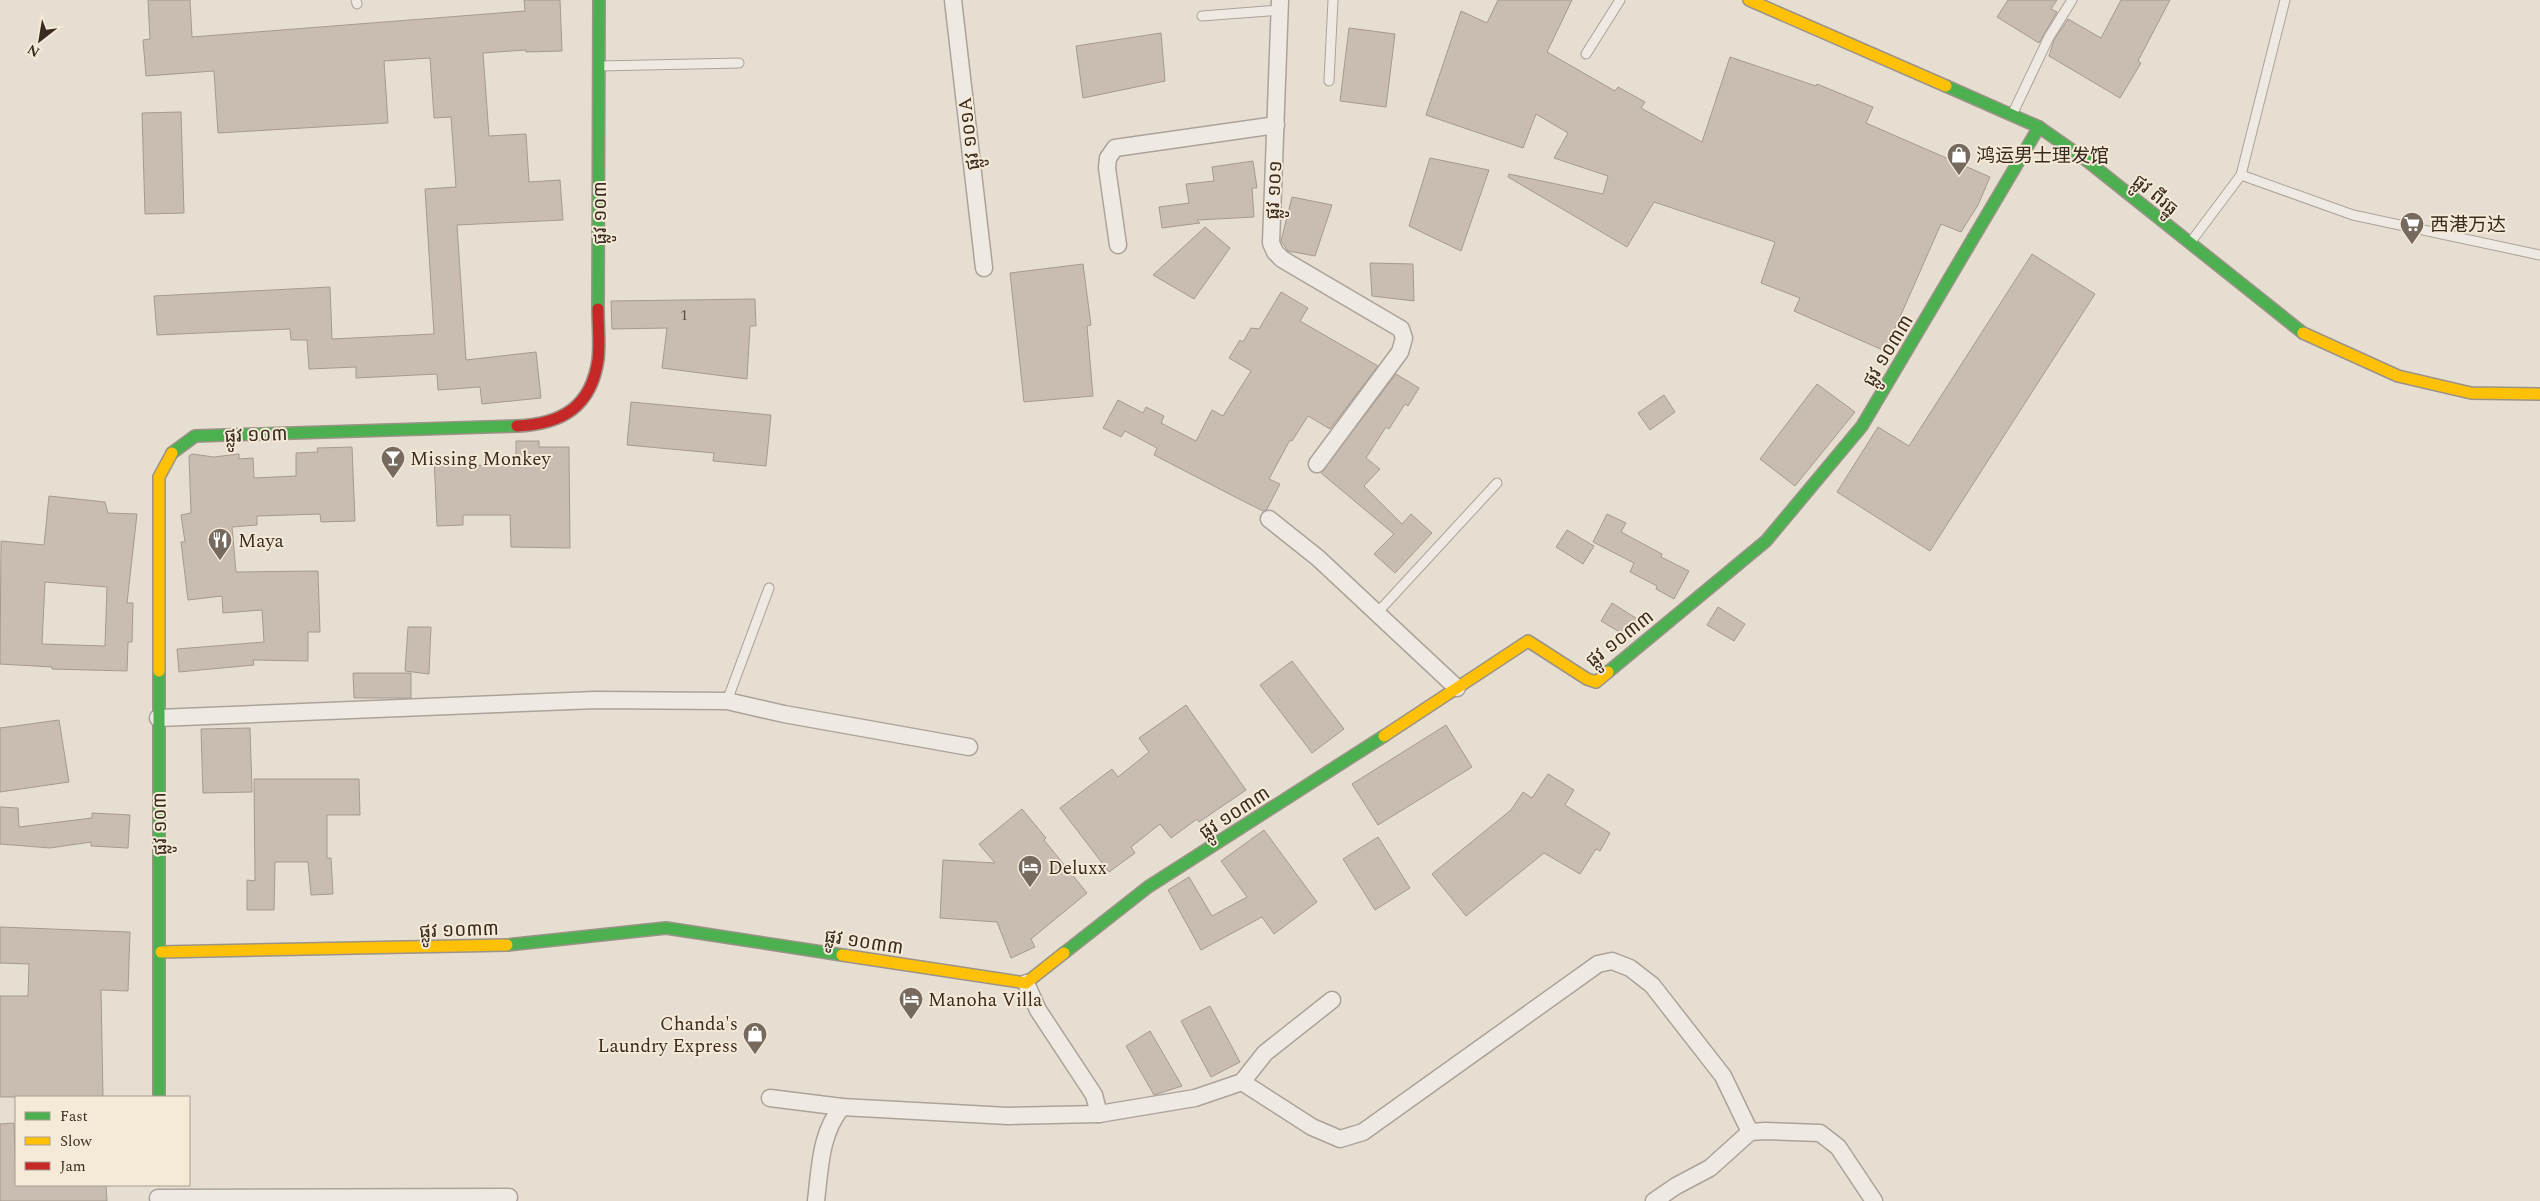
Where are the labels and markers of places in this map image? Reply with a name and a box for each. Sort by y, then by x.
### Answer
shop icon: 鸿运男士理发馆 [1946,142,1972,176]
place label: 鸿运男士理发馆 [1976,142,2109,171]
supermarket icon: 西港万达 [2399,211,2425,245]
place label: 西港万达 [2430,211,2506,240]
bar icon: Missing Monkey [380,445,406,479]
place label: Missing Monkey [410,445,551,474]
restaurant icon: Maya [207,527,233,561]
place label: Maya [238,527,285,556]
hotel icon: Deluxx [1017,854,1043,888]
place label: Deluxx [1048,854,1107,883]
hotel icon: Manoha Villa [898,986,924,1020]
place label: Manoha Villa [928,986,1043,1015]
place label: Chanda's Laundry Express [597,1010,738,1061]
shop icon: Chanda's Laundry Express [742,1021,768,1055]

